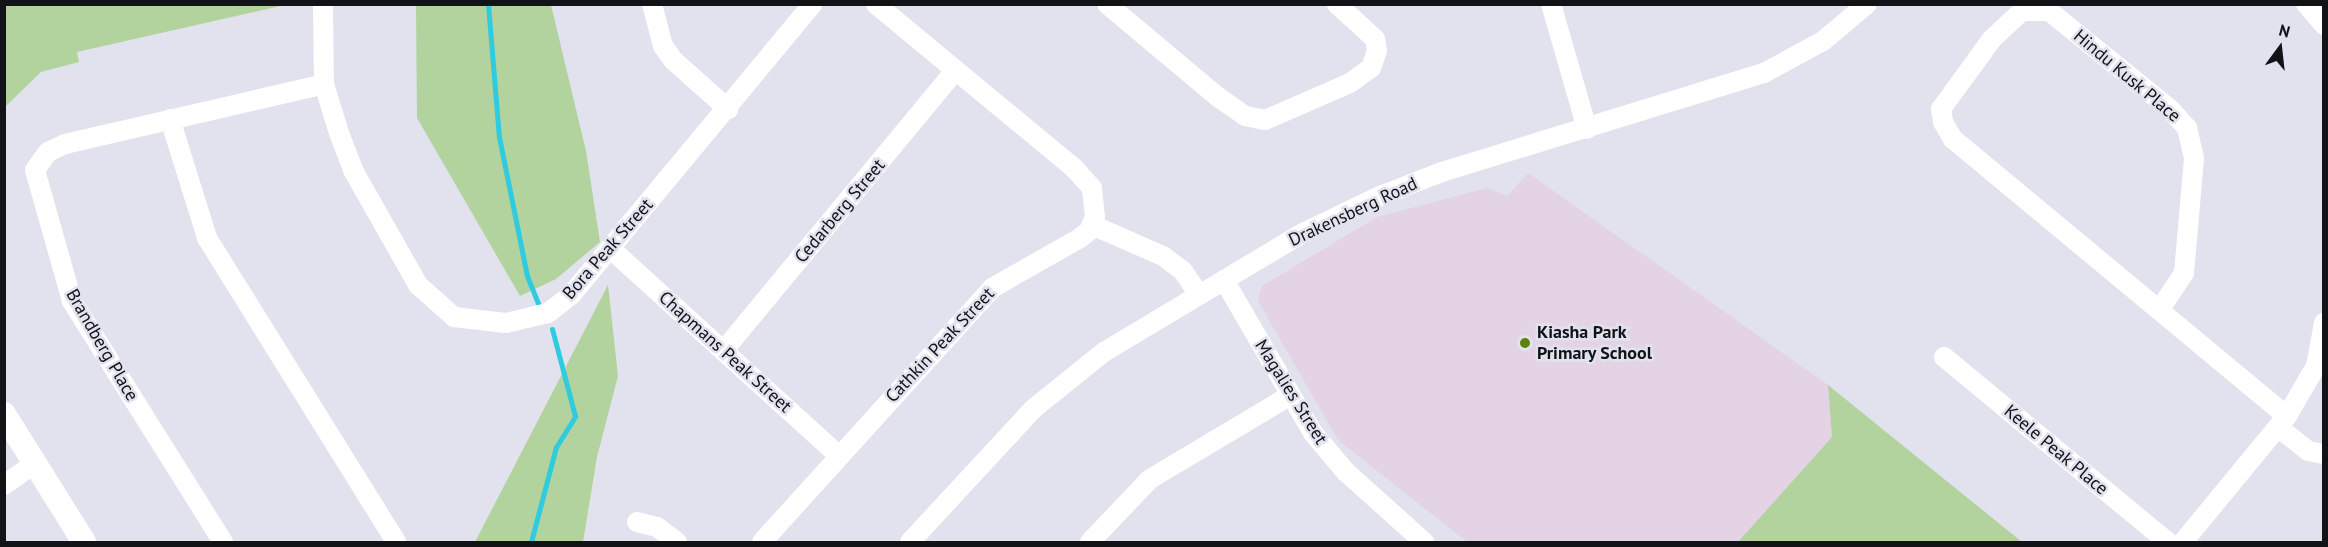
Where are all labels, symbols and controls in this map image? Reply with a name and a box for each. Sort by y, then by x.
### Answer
north arrow [2250,18,2310,78]
text: N [2277,20,2292,42]
street label: Hindu Kusk Place [2069,25,2185,127]
street label: Cedarberg Street [790,155,890,267]
street label: Drakensberg Road [1285,173,1421,251]
street label: Bora Peak Street [558,194,658,304]
street label: Cathkin Peak Street [881,283,999,407]
street label: Brandberg Place [61,285,143,405]
street label: Chapmans Peak Street [654,287,796,417]
place label: Kiasha Park Primary School [1537,322,1653,364]
street label: Magalies Street [1250,336,1332,448]
marker: Kiasha Park Primary School [1518,336,1532,350]
street label: Keele Peak Place [1999,400,2113,500]

